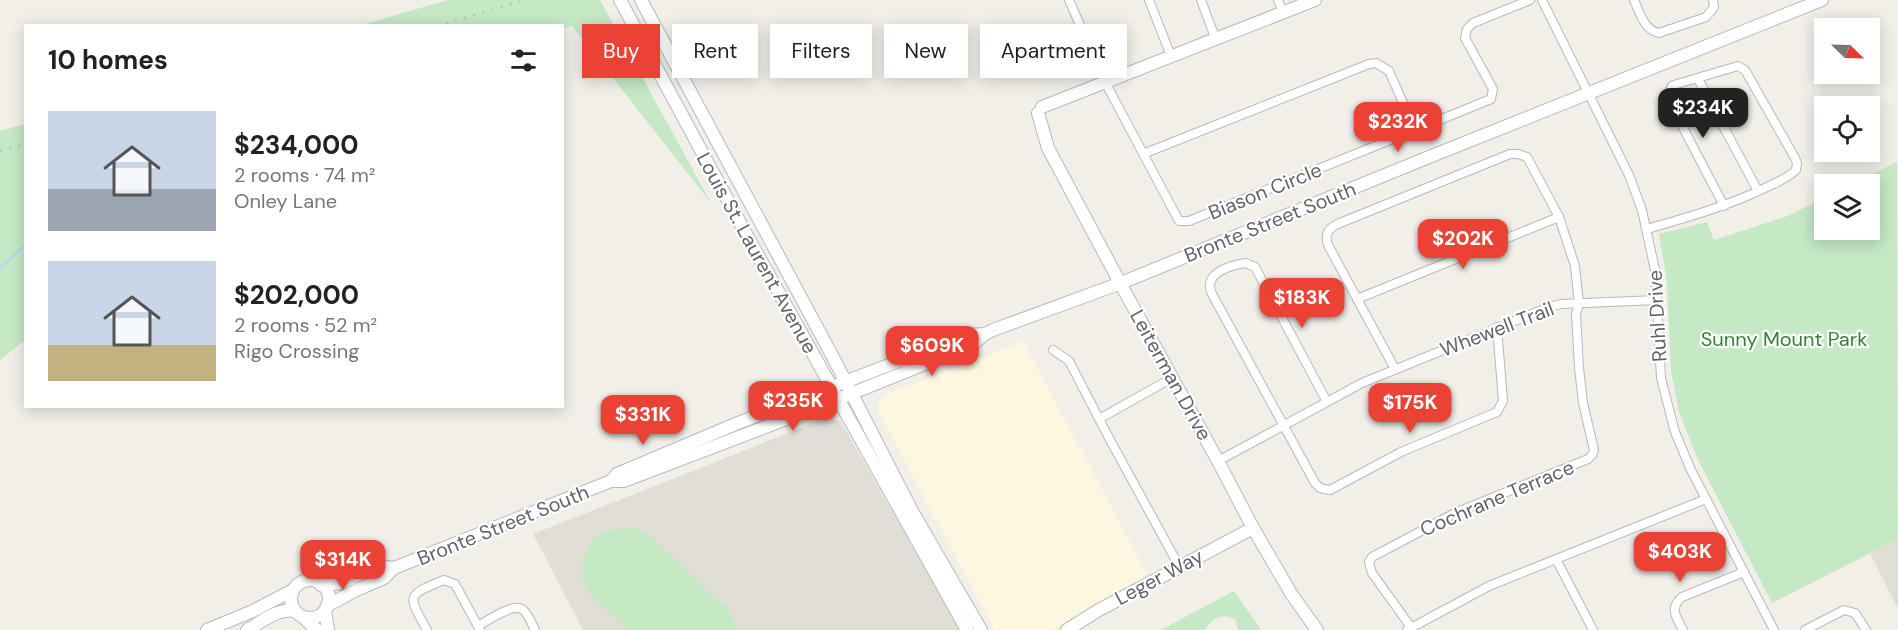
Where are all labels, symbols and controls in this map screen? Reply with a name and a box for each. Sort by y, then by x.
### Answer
north arrow [1814,18,1880,84]
map controls [1814,18,1880,240]
chip: Buy [582,24,660,78]
chip: Rent [672,24,758,78]
chip: Filters [770,24,872,78]
chip: New [884,24,968,78]
chip: Apartment [980,24,1127,78]
text: 10 homes [48,43,168,77]
icon: filters [507,44,540,77]
pin: $234K [1661,88,1745,139]
text: $234K [1672,94,1734,120]
button: locate [1814,96,1880,162]
pin: $232K [1356,102,1440,153]
text: $232K [1368,108,1428,134]
text: $234,000 [234,128,359,162]
icon: home [96,135,168,207]
street label: Louis St. Laurent Avenue [691,148,823,358]
street label: Biason Circle [1205,156,1325,226]
text: 2 rooms · 74 m² [234,162,375,188]
button: layers [1814,174,1880,240]
street label: Bronte Street South [1180,176,1360,268]
text: Onley Lane [234,188,337,214]
pin: $202K [1421,219,1505,270]
text: $202K [1432,225,1494,251]
street label: Ruhl Drive [1642,269,1672,363]
text: $202,000 [234,278,359,312]
pin: $183K [1260,278,1344,329]
text: $183K [1273,284,1331,310]
icon: home [96,285,168,357]
street label: Whewell Trail [1436,295,1558,363]
street label: Leiterman Drive [1124,305,1218,445]
text: 2 rooms · 52 m² [234,312,377,338]
pin: $609K [890,326,974,377]
park label: Sunny Mount Park [1701,326,1867,352]
text: $609K [900,332,964,358]
text: Rigo Crossing [234,338,359,364]
pin: $235K [751,381,835,432]
pin: $175K [1368,383,1452,434]
text: $235K [762,387,824,413]
text: $175K [1382,389,1438,415]
pin: $331K [601,395,685,446]
text: $331K [615,401,671,427]
street label: Cochrane Terrace [1416,454,1578,542]
street label: Bronte Street South [413,479,593,571]
pin: $403K [1638,532,1722,583]
text: $403K [1648,538,1712,564]
pin: $314K [301,540,385,591]
street label: Leger Way [1110,543,1208,611]
text: $314K [314,546,372,572]

